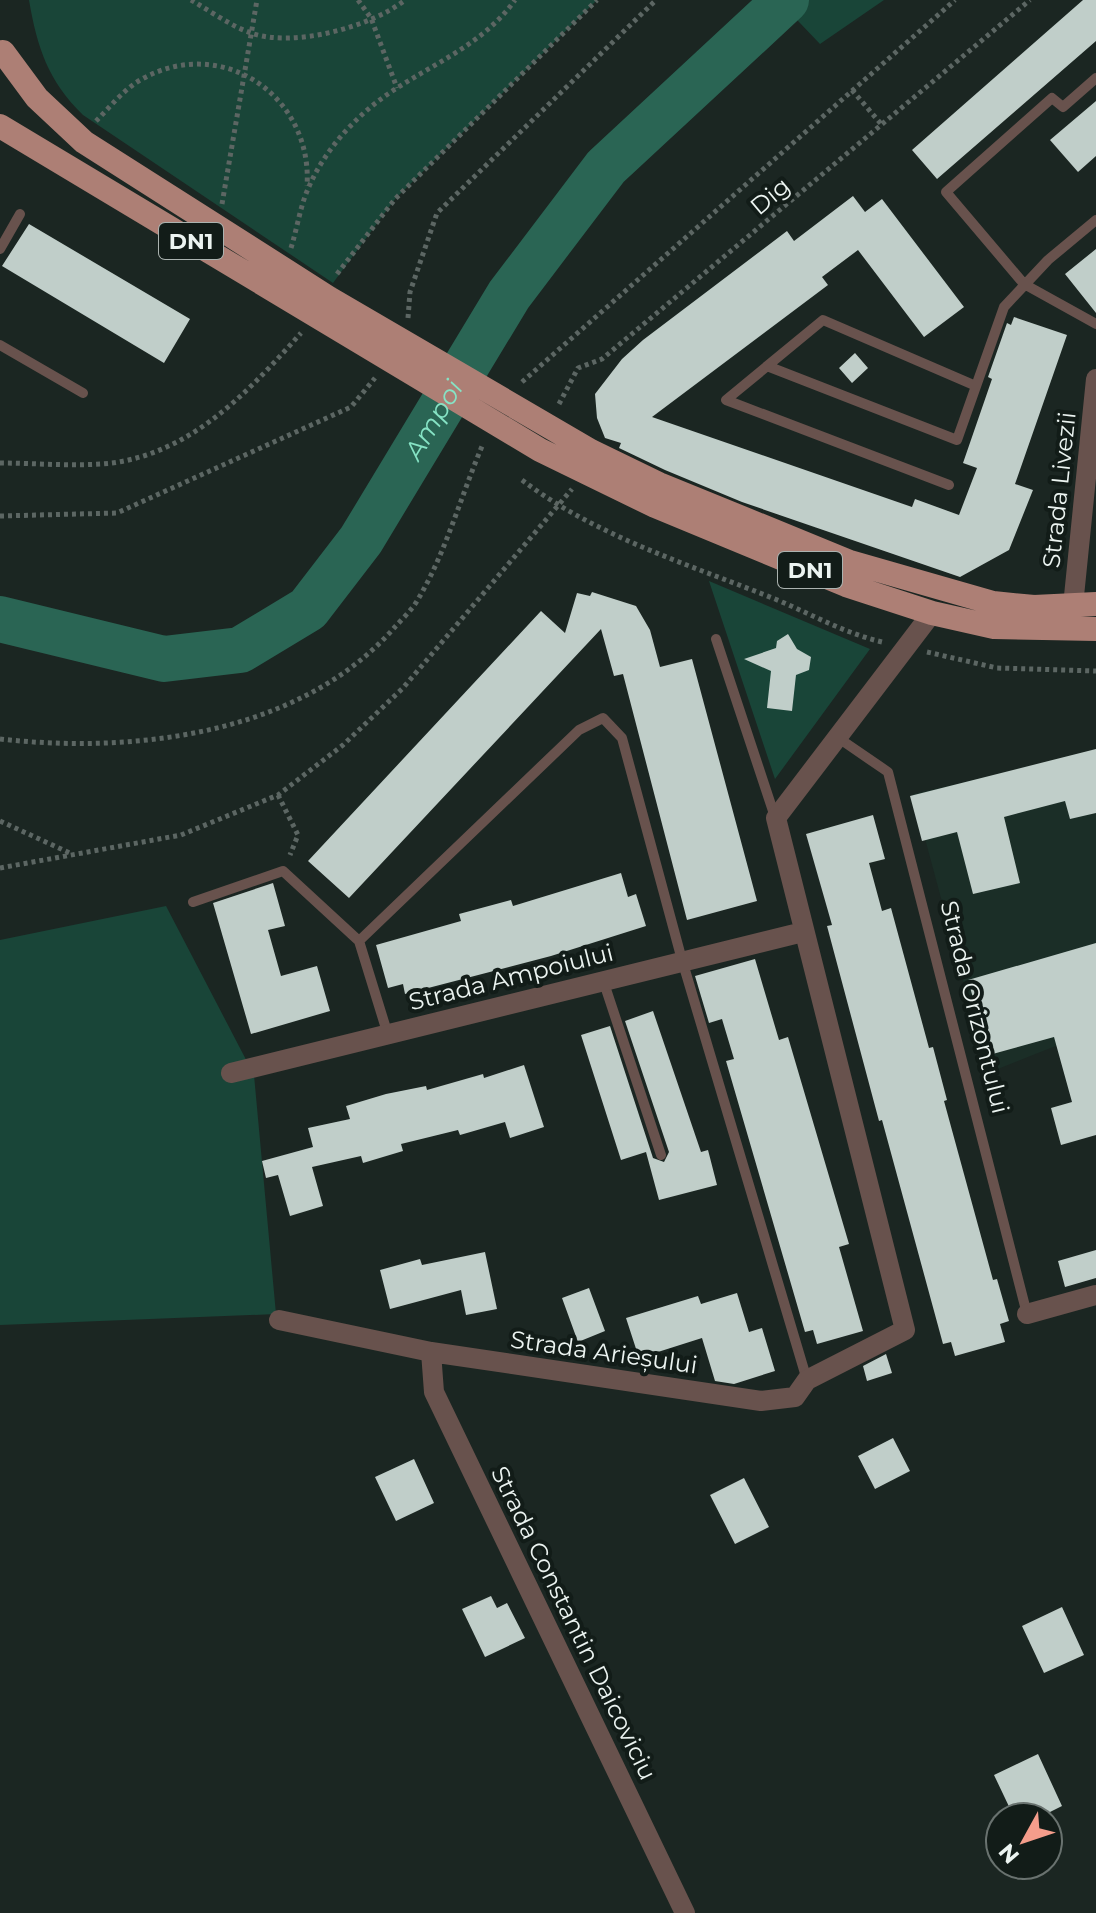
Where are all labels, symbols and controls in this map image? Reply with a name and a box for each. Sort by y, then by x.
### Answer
street label: Dig [744,171,796,221]
road number: DN1 [159,223,223,259]
water label: Ampoi [396,374,470,467]
street label: Strada Livezii [1036,410,1082,570]
road number: DN1 [778,552,842,588]
street label: Strada Orizontului [935,898,1015,1116]
street label: Strada Ampoiului [406,938,616,1016]
street label: Strada Arieșului [509,1325,699,1379]
street label: Strada Constantin Daicoviciu [485,1461,663,1785]
north arrow [984,1801,1064,1881]
text: N [993,1838,1025,1869]

